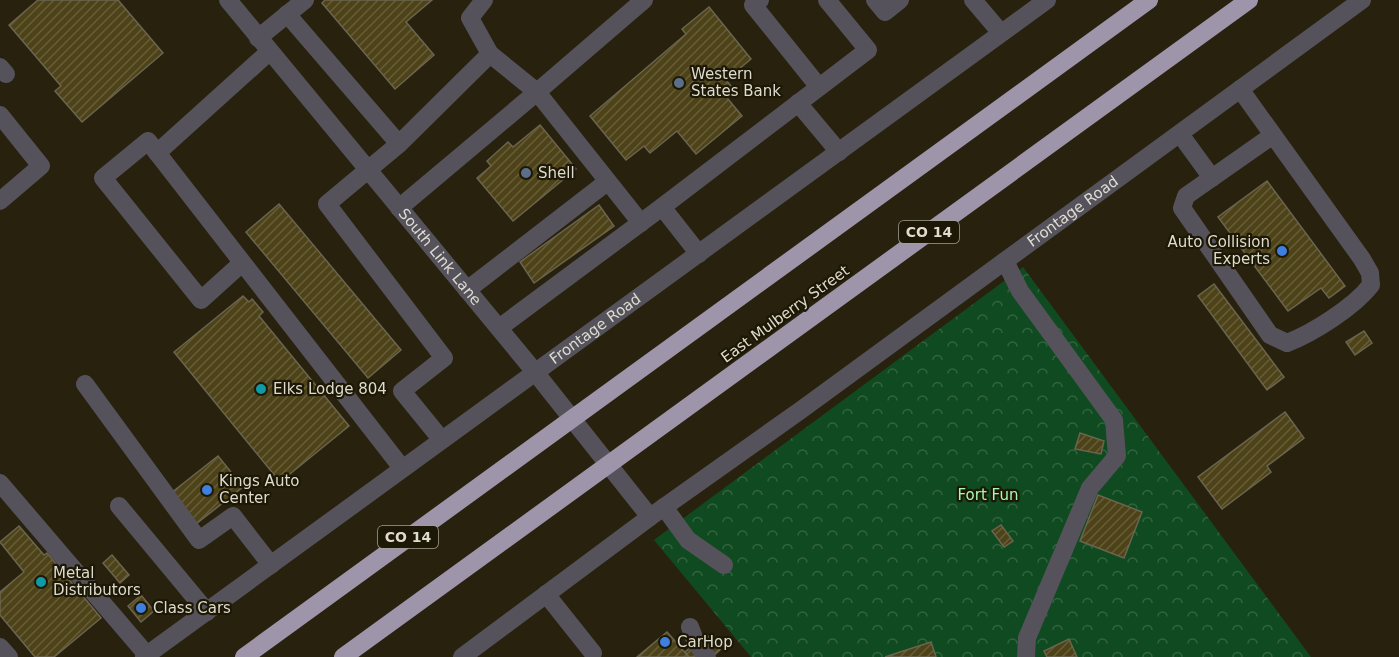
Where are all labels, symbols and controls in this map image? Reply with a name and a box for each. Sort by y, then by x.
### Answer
place label: Western States Bank [691,65,781,100]
marker: Western States Bank [672,76,686,90]
place label: Shell [538,164,575,182]
marker: Shell [519,166,533,180]
street label: Frontage Road [1024,172,1122,251]
street label: South Link Lane [395,205,485,309]
road number: CO 14 [899,221,959,243]
place label: Auto Collision Experts [1168,233,1270,268]
marker: Auto Collision Experts [1275,244,1289,258]
street label: East Mulberry Street [717,261,853,366]
street label: Frontage Road [546,290,644,368]
place label: Elks Lodge 804 [273,380,387,398]
marker: Elks Lodge 804 [254,382,268,396]
place label: Kings Auto Center [219,472,299,507]
marker: Kings Auto Center [200,483,214,497]
park label: Fort Fun [958,486,1018,504]
road number: CO 14 [378,526,438,548]
place label: Metal Distributors [53,564,141,599]
marker: Metal Distributors [34,575,48,589]
place label: Class Cars [153,599,231,617]
marker: Class Cars [134,601,148,615]
place label: CarHop [677,633,733,651]
marker: CarHop [658,635,672,649]

